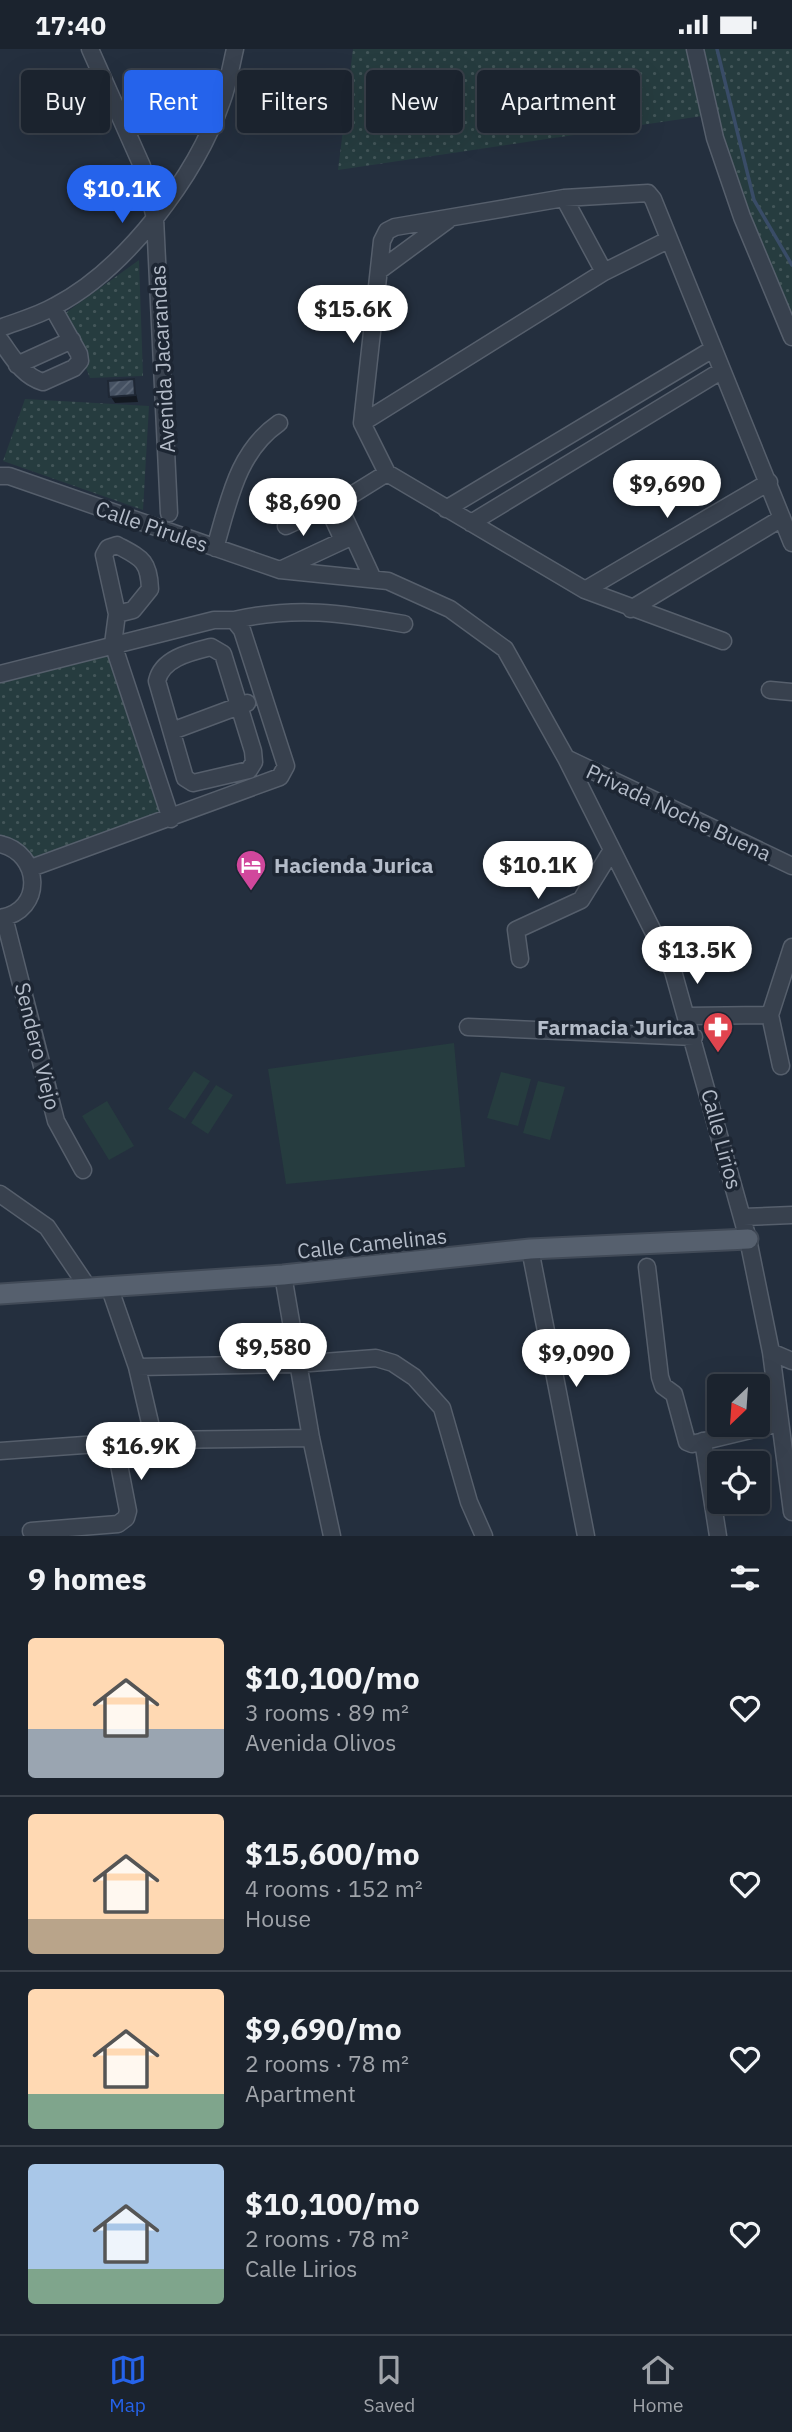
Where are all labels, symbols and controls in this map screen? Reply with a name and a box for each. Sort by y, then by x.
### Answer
text: 17:40 [35,8,106,42]
chip: Buy [21,70,110,133]
chip: Rent [124,70,223,133]
chip: Filters [237,70,352,133]
chip: New [366,70,463,133]
chip: Apartment [477,70,640,133]
pin: $10.1K [65,165,179,225]
text: $10.1K [83,173,161,203]
street label: Avenida Jacarandas [143,264,181,454]
pin: $15.6K [296,285,410,345]
text: $15.6K [314,293,392,323]
pin: $9,690 [610,461,724,520]
text: $9,690 [629,468,705,498]
pin: $8,690 [246,479,360,538]
text: $8,690 [265,486,341,516]
street label: Calle Pirules [92,494,212,558]
street label: Privada Noche Buena [582,757,776,867]
pin: $10.1K [481,841,595,901]
hotel icon: Hacienda Jurica [234,848,268,892]
text: $10.1K [499,849,577,879]
place label: Hacienda Jurica [274,851,434,879]
pin: $13.5K [640,927,754,986]
text: $13.5K [658,934,736,964]
street label: Sendero Viejo [9,979,67,1113]
pharmacy icon: Farmacia Jurica [701,1010,735,1054]
place label: Farmacia Jurica [537,1013,695,1041]
street label: Calle Lirios [695,1086,749,1192]
street label: Calle Camelinas [296,1221,448,1265]
pin: $9,580 [216,1323,330,1383]
pin: $9,090 [519,1329,633,1389]
text: $9,580 [235,1331,311,1361]
text: $9,090 [538,1337,614,1367]
north arrow [707,1374,770,1437]
map controls [707,1374,770,1514]
pin: $16.9K [84,1423,198,1482]
text: $16.9K [102,1430,180,1460]
button: locate [707,1451,770,1514]
text: 9 homes [28,1559,147,1598]
icon: filters [726,1559,764,1597]
text: $10,100/mo [245,1658,420,1697]
icon: home [84,1666,168,1750]
icon: heart [726,1689,764,1727]
text: 3 rooms · 89 m² [245,1697,409,1727]
text: Avenida Olivos [245,1727,396,1757]
text: $15,600/mo [245,1834,420,1873]
icon: home [84,1842,168,1926]
icon: heart [726,1865,764,1903]
text: 4 rooms · 152 m² [245,1873,423,1903]
text: House [245,1903,311,1933]
text: $9,690/mo [245,2009,402,2048]
icon: home [84,2017,168,2101]
icon: heart [726,2040,764,2078]
text: 2 rooms · 78 m² [245,2048,409,2078]
text: Apartment [245,2078,356,2108]
text: $10,100/mo [245,2184,420,2223]
icon: home [84,2192,168,2276]
icon: heart [726,2215,764,2253]
text: 2 rooms · 78 m² [245,2223,409,2253]
text: Calle Lirios [245,2253,358,2283]
tab: Map [109,2351,147,2417]
tab: Saved [364,2351,415,2417]
tab: Home [632,2351,683,2417]

